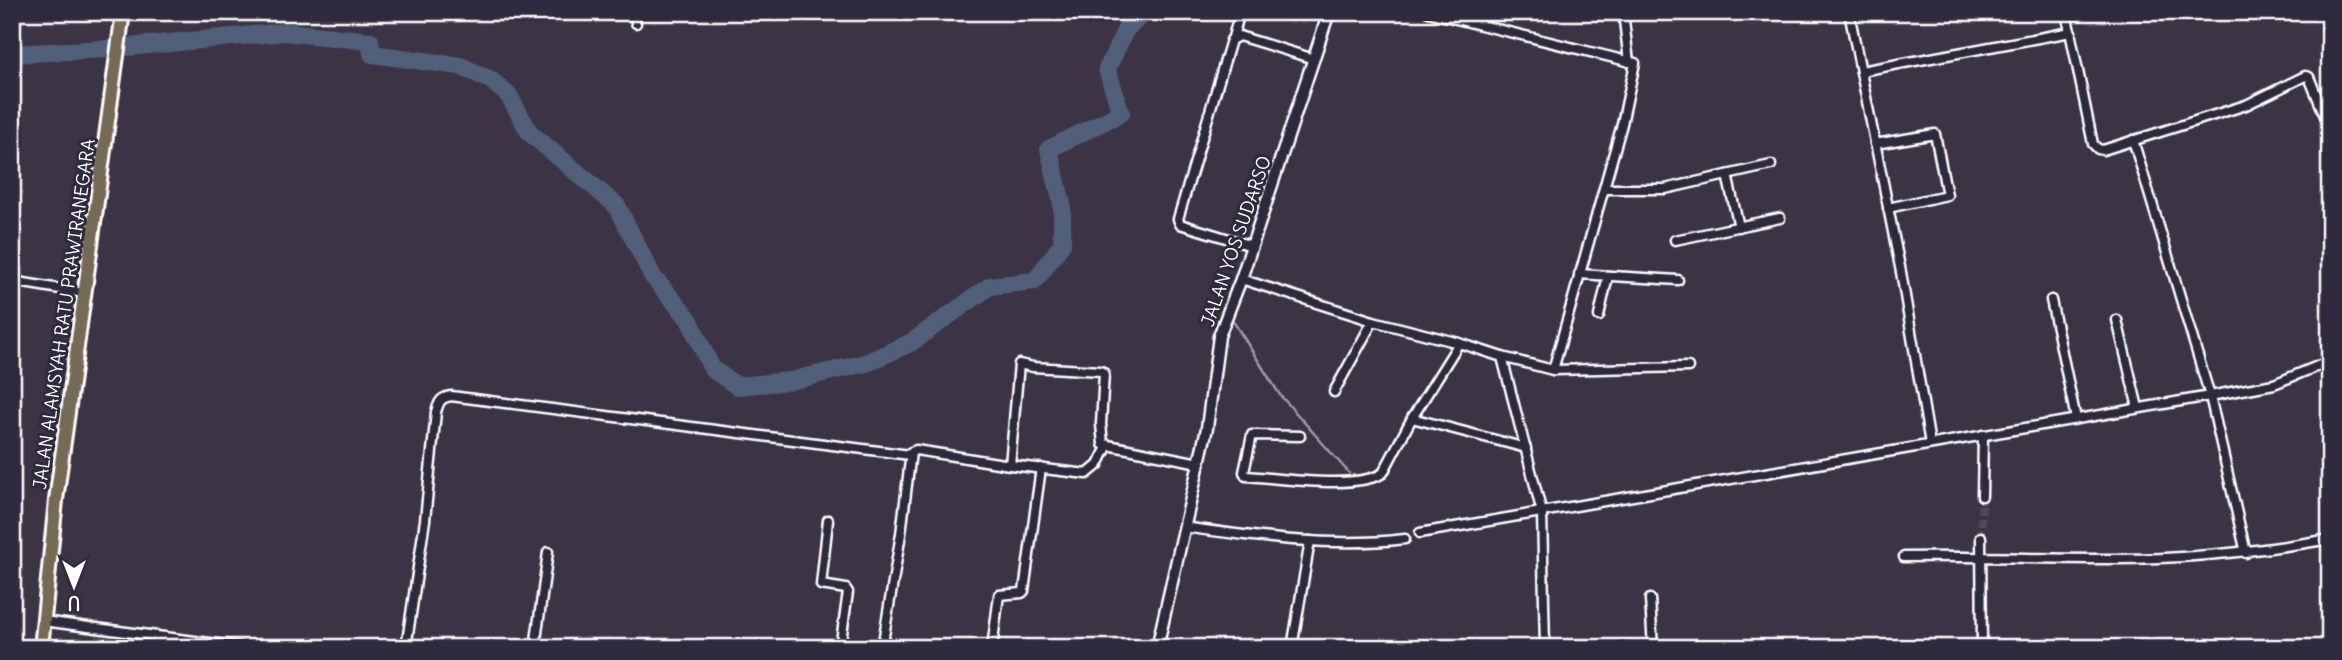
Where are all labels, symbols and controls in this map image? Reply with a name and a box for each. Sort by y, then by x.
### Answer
street label: JALAN ALAMSYAH RATU PRAWIRANEGARA [28,137,100,491]
street label: JALAN YOS SUDARSO [1196,153,1276,329]
north arrow [38,552,108,622]
text: U [68,591,80,615]

